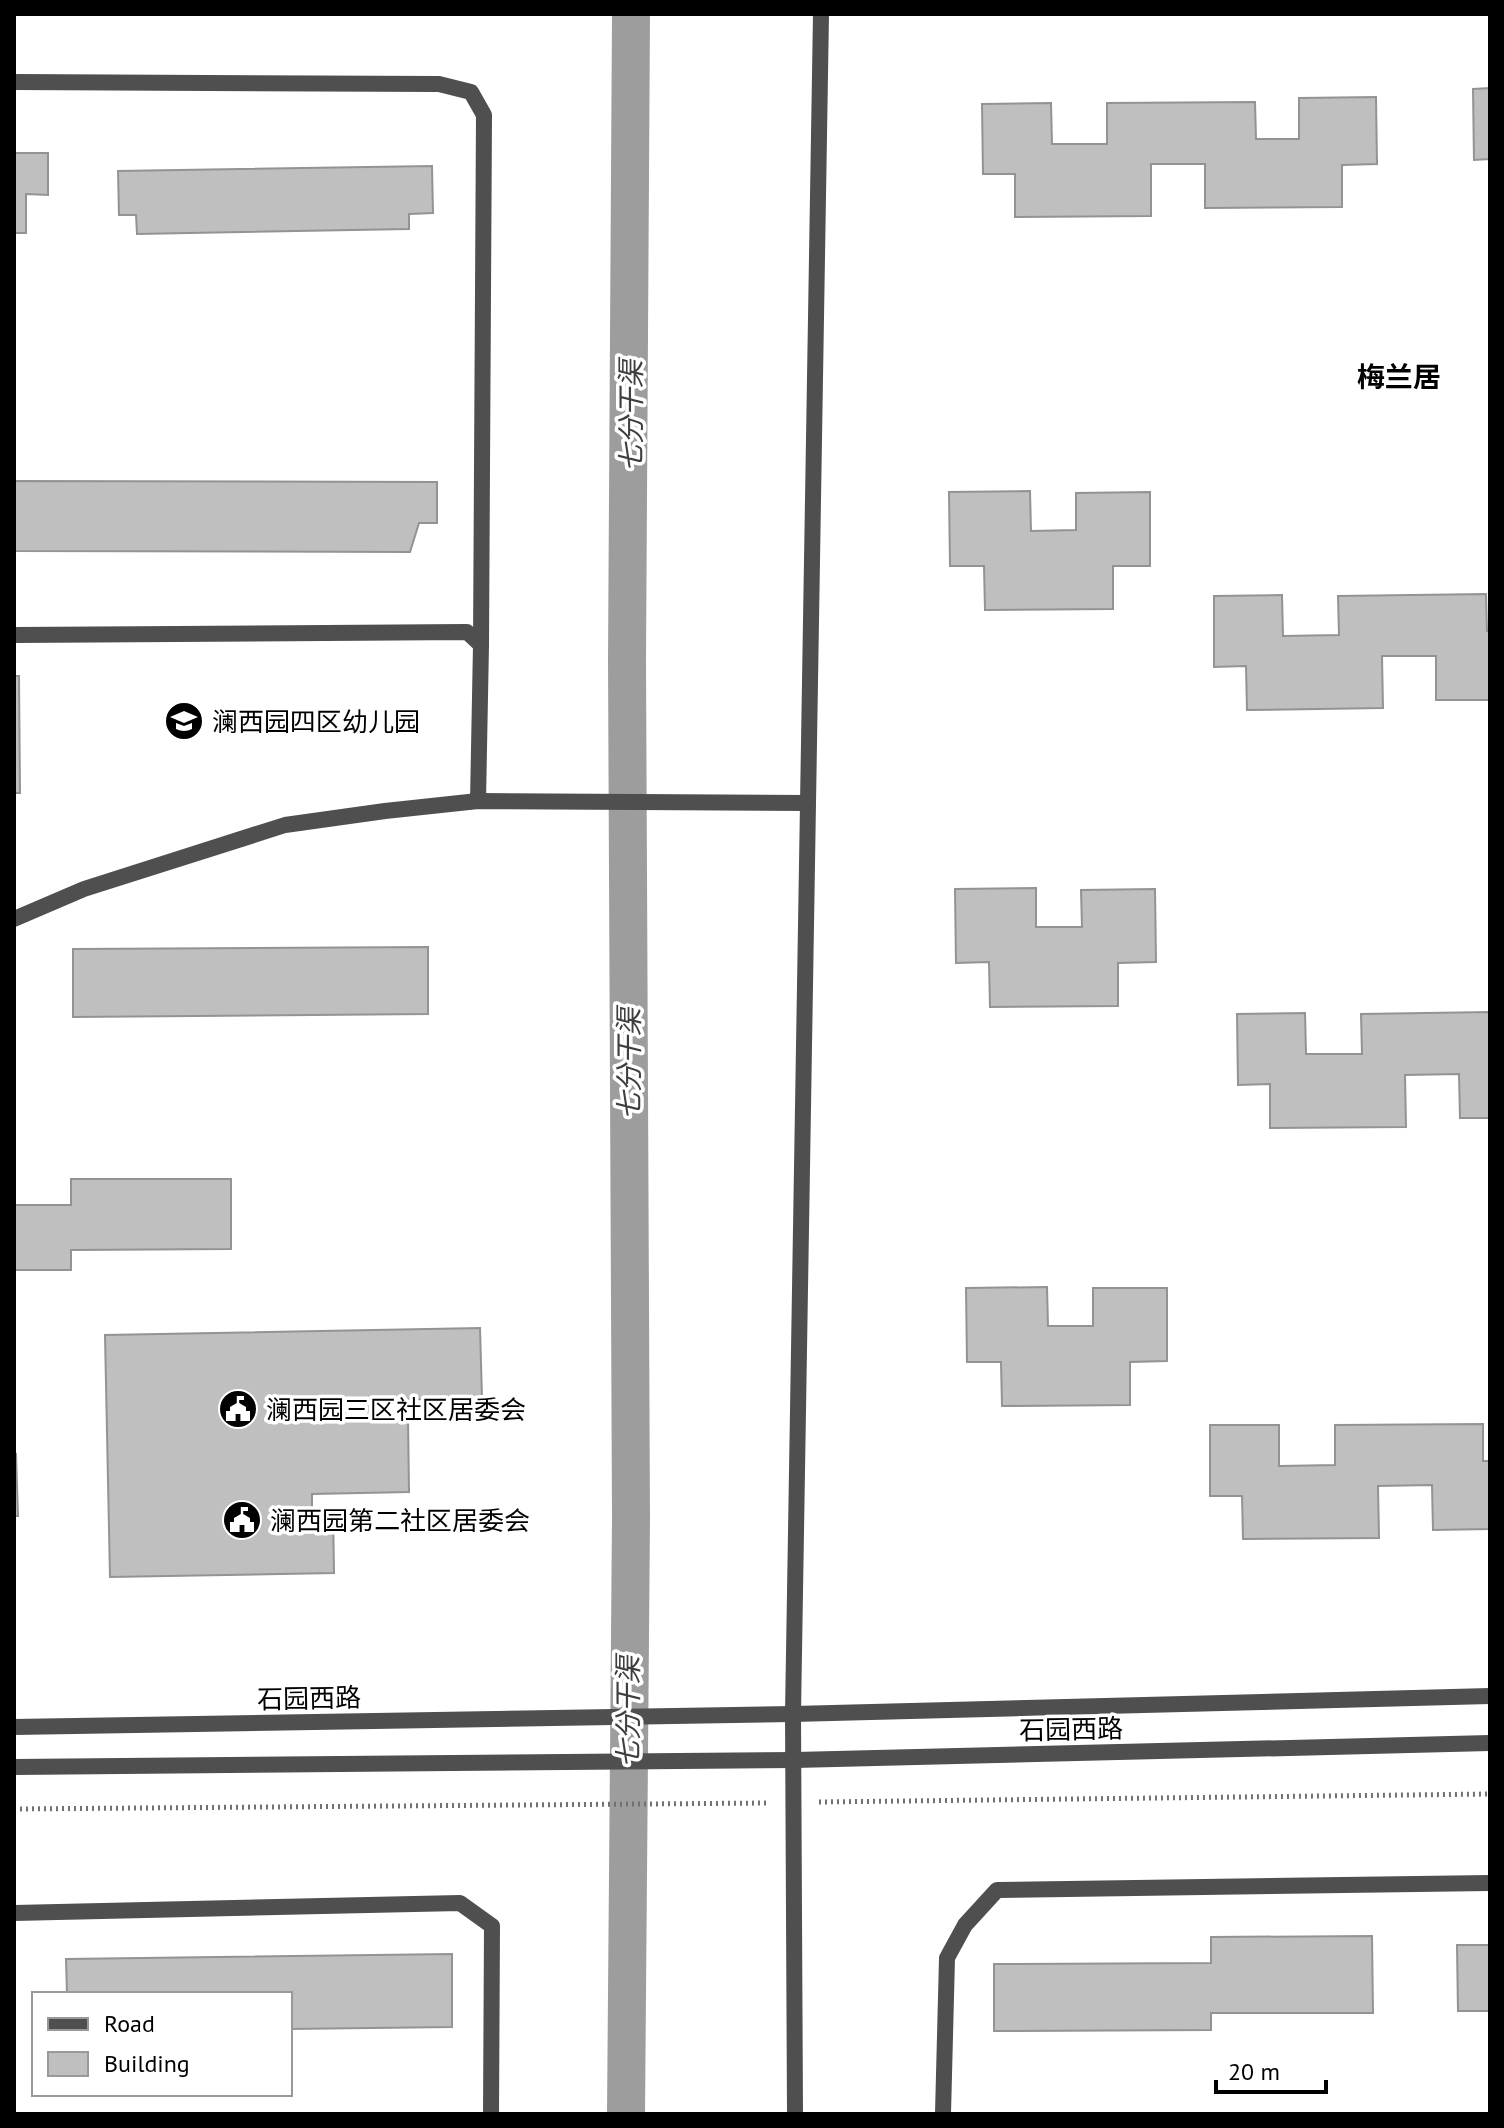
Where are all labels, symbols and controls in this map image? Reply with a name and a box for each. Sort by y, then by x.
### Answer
water label: 七分干渠 [612,356,649,472]
district label: 梅兰居 [1357,358,1441,395]
school or university icon: 澜西园四区幼儿园 [163,700,205,742]
place label: 澜西园四区幼儿园 [212,705,420,738]
water label: 七分干渠 [610,1004,647,1120]
public building icon: 澜西园三区社区居委会 [217,1388,259,1430]
place label: 澜西园三区社区居委会 [266,1393,526,1426]
public building icon: 澜西园第二社区居委会 [221,1499,263,1541]
place label: 澜西园第二社区居委会 [270,1504,530,1537]
water label: 七分干渠 [609,1652,646,1768]
street label: 石园西路 [257,1681,361,1715]
street label: 石园西路 [1019,1712,1123,1746]
legend [32,1992,292,2096]
text: Road [104,2008,155,2039]
scale bar [1216,2044,1326,2094]
text: Building [104,2048,190,2079]
text: 20 m [1228,2056,1280,2087]

